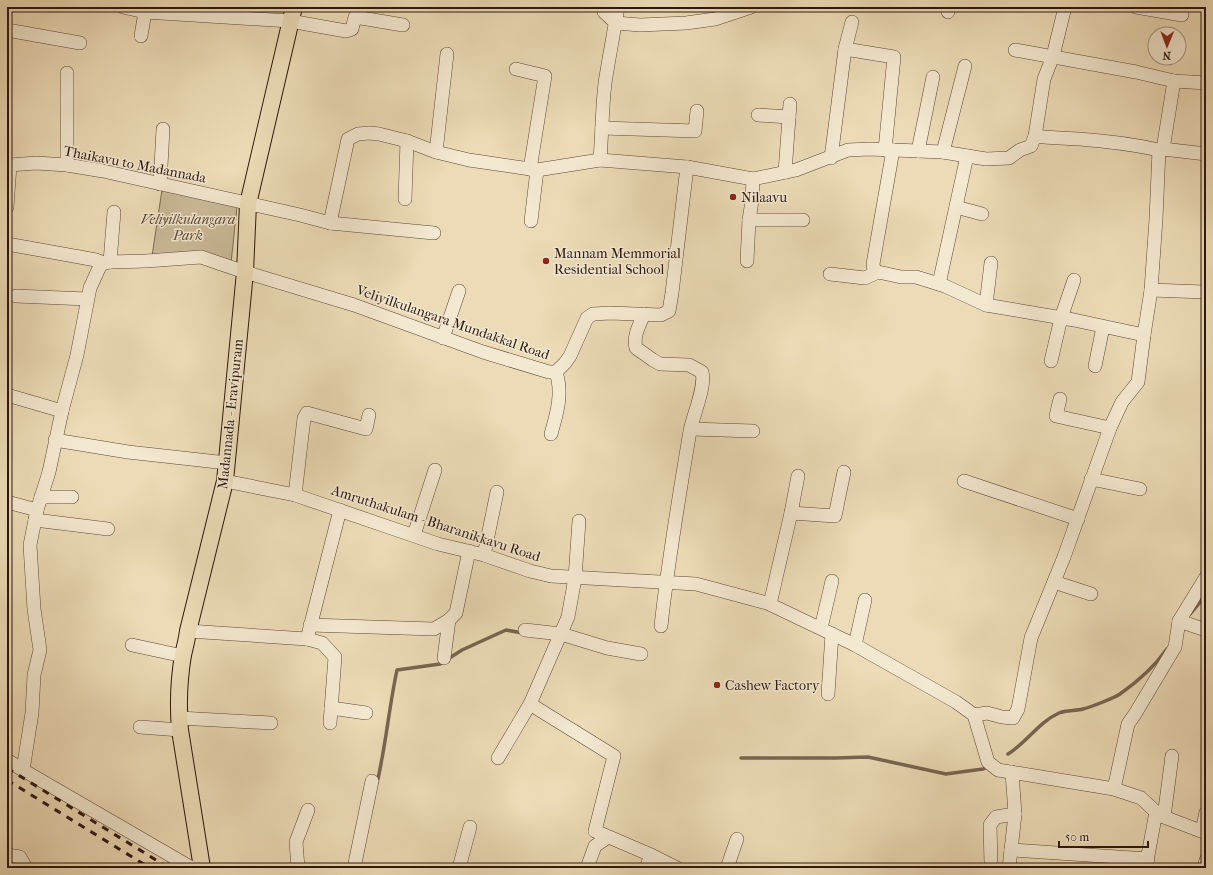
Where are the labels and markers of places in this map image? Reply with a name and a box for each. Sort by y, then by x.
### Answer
place label: Nilaavu [741,189,787,206]
marker: Nilaavu [728,192,738,202]
place label: Mannam Memmorial Residential School [554,245,681,278]
marker: Mannam Memmorial Residential School [541,256,551,266]
place label: Cashew Factory [725,677,820,694]
marker: Cashew Factory [712,680,722,690]

